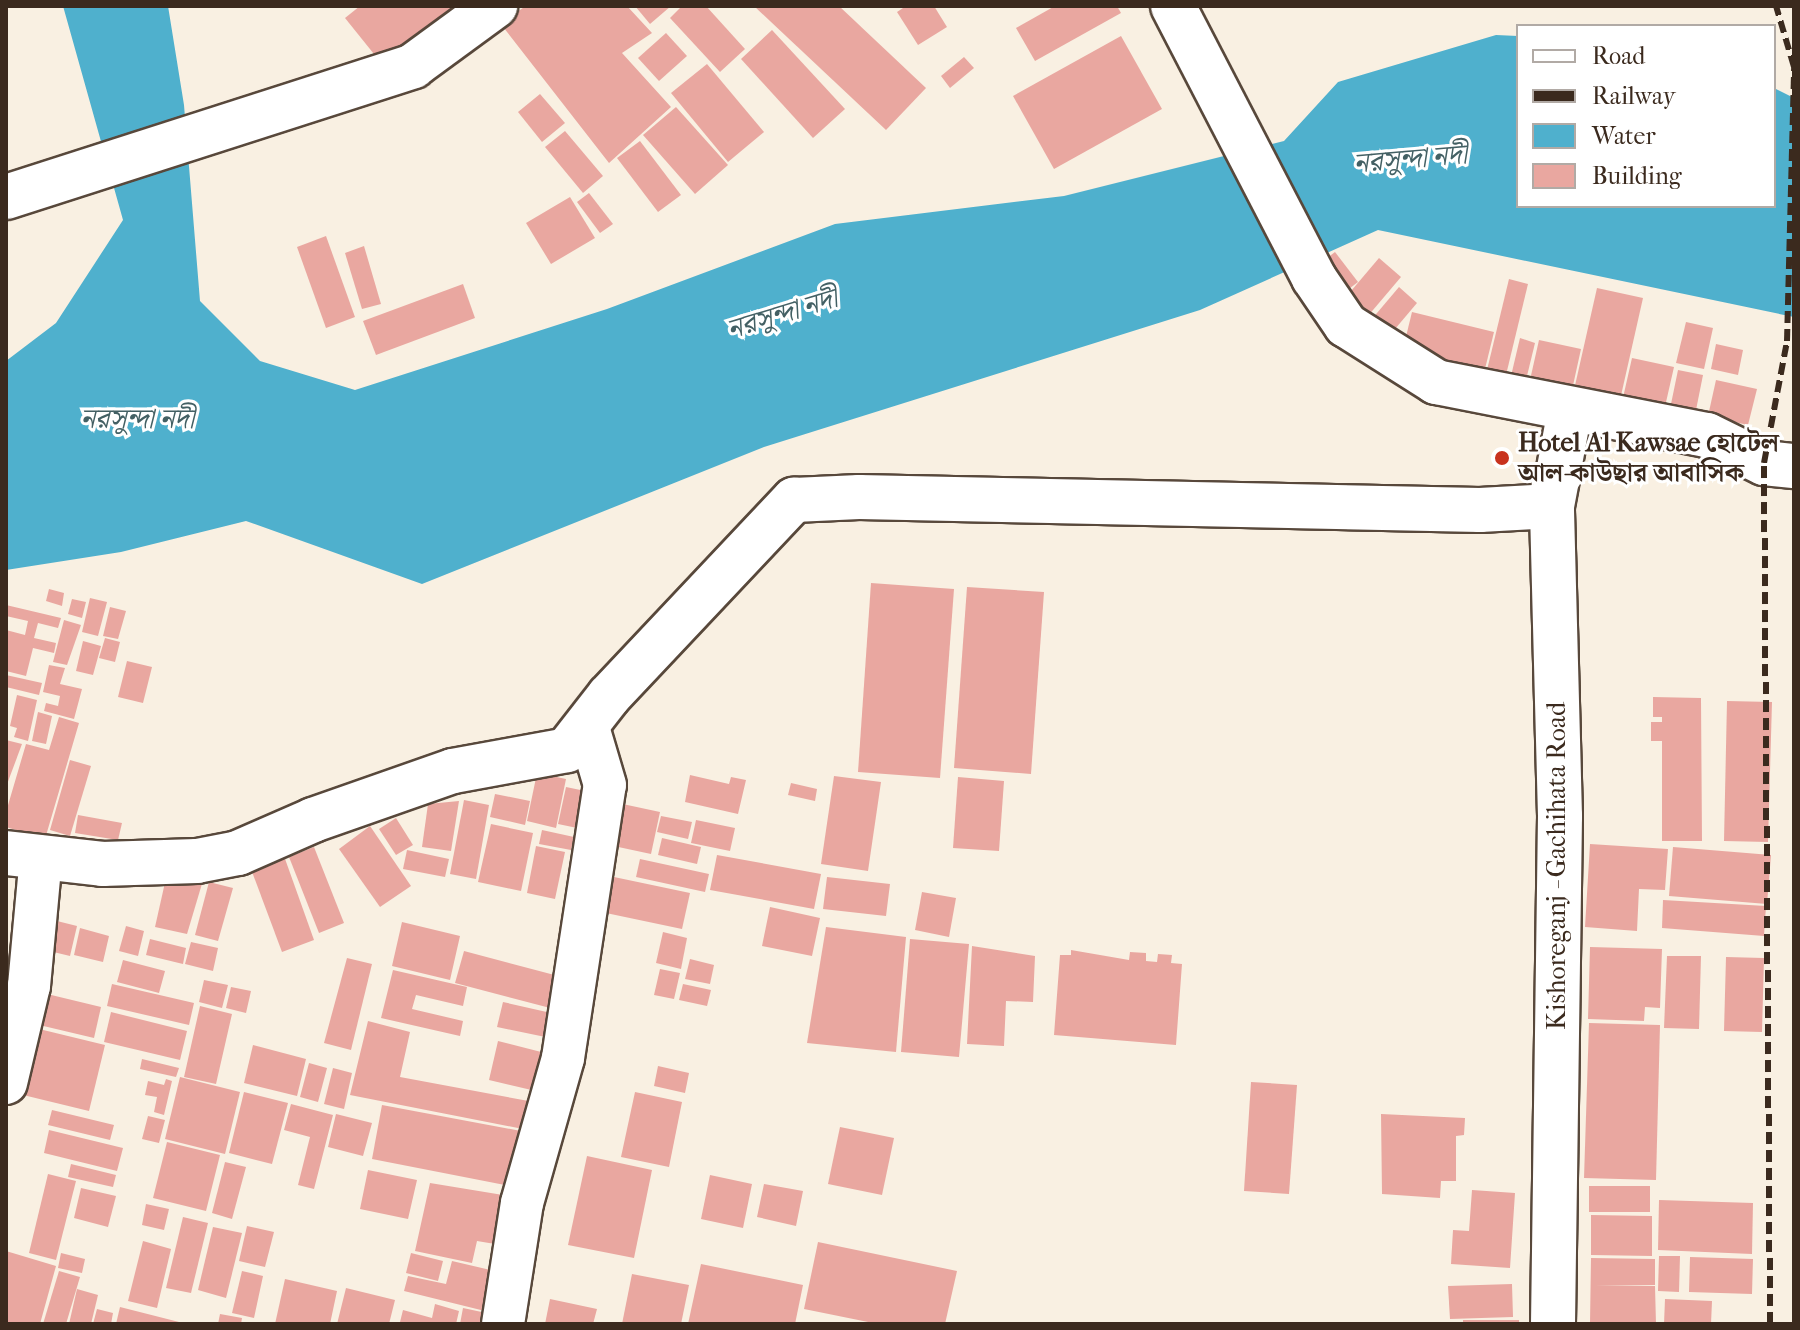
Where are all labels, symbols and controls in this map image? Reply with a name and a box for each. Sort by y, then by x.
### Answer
legend [1516,24,1776,208]
text: Road [1592,42,1645,70]
text: Railway [1592,82,1675,110]
text: Water [1592,122,1656,150]
water label: নরসুন্দা নদী [1352,137,1468,181]
text: Building [1592,162,1682,190]
water label: নরসুন্দা নদী [723,281,841,347]
water label: নরসুন্দা নদী [80,402,194,436]
place label: Hotel Al Kawsae হোটেল আল-কাউছার আবাসিক [1518,427,1779,488]
marker: Hotel Al Kawsae হোটেল আল-কাউছার আবাসিক [1493,449,1511,467]
street label: Kishoreganj - Gachihata Road [1541,702,1573,1030]

